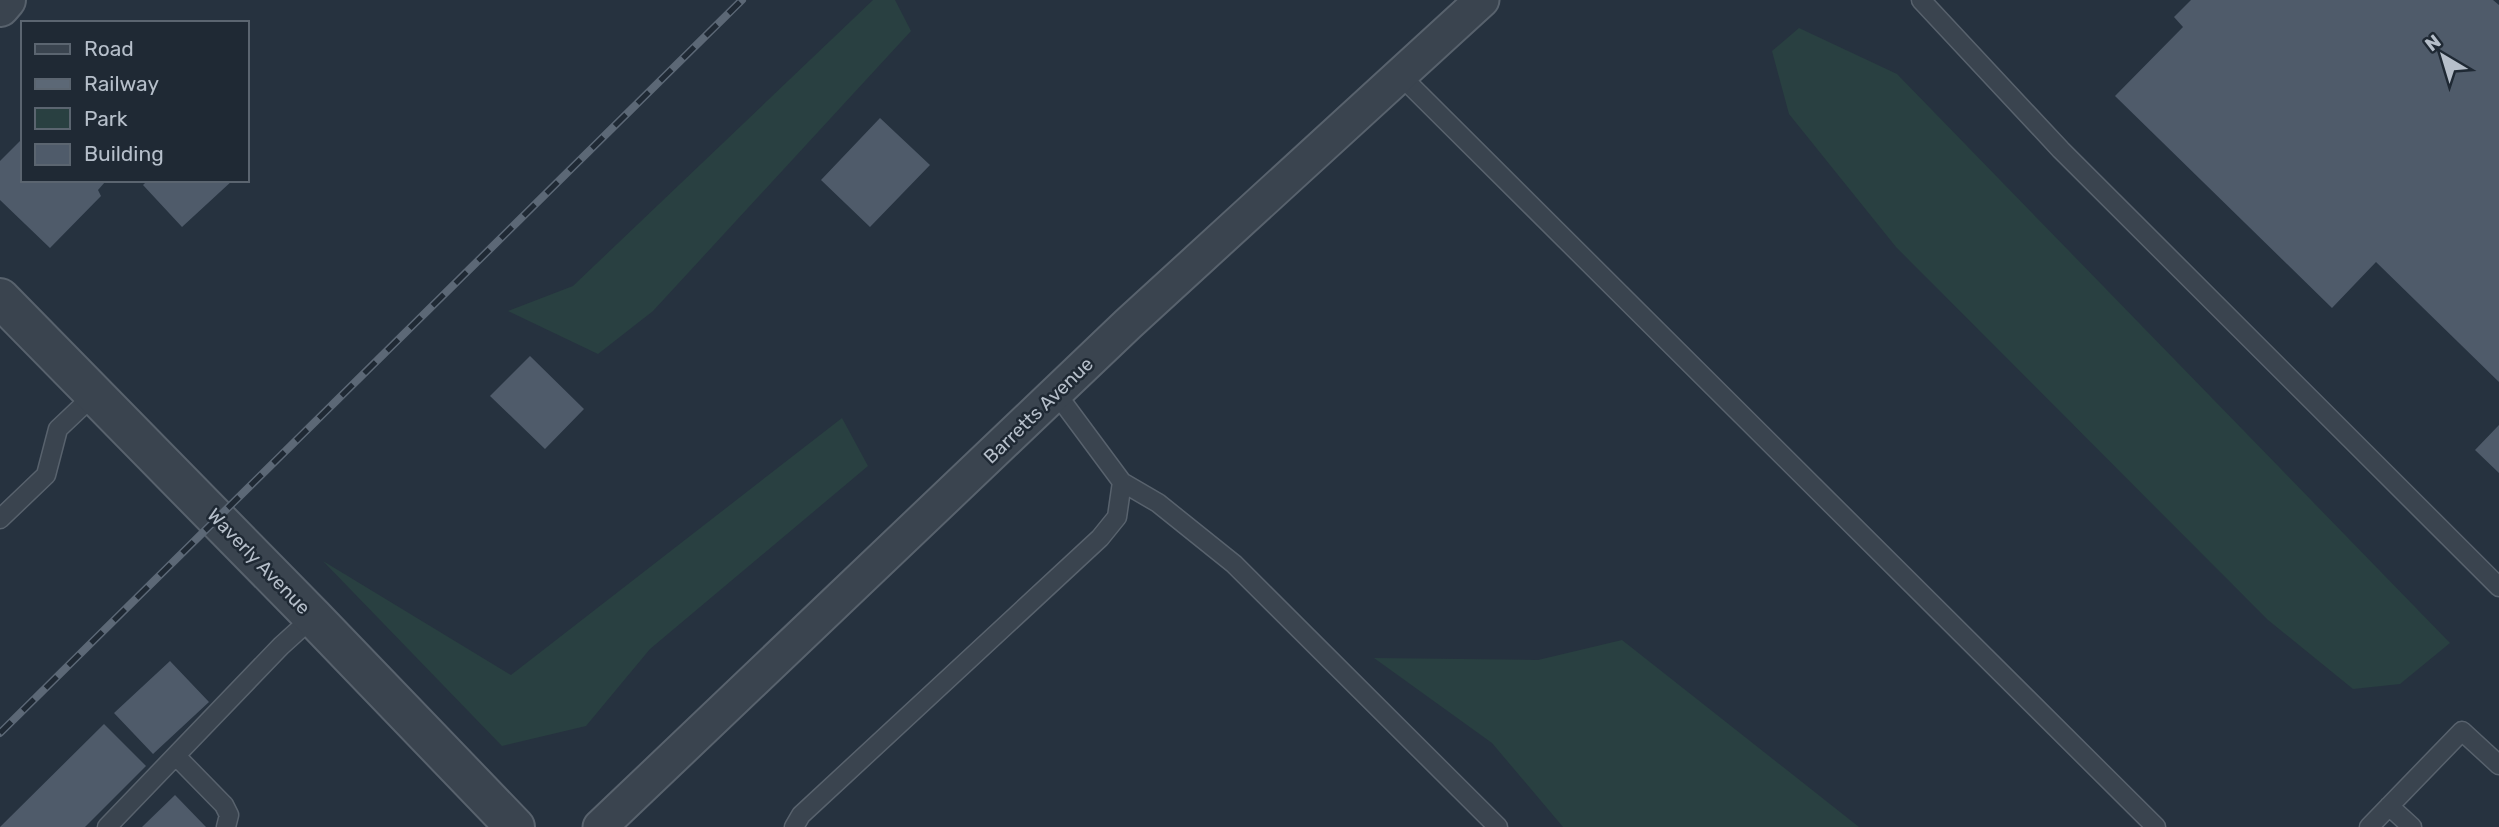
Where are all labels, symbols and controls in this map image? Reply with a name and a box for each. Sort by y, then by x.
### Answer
legend [21,21,248,182]
north arrow [2408,21,2478,91]
text: N [2420,30,2445,56]
text: Road [84,36,134,61]
text: Railway [84,71,159,96]
text: Park [84,106,128,131]
text: Building [84,141,164,166]
street label: Barretts Avenue [979,352,1098,468]
street label: Waverly Avenue [202,504,315,619]

